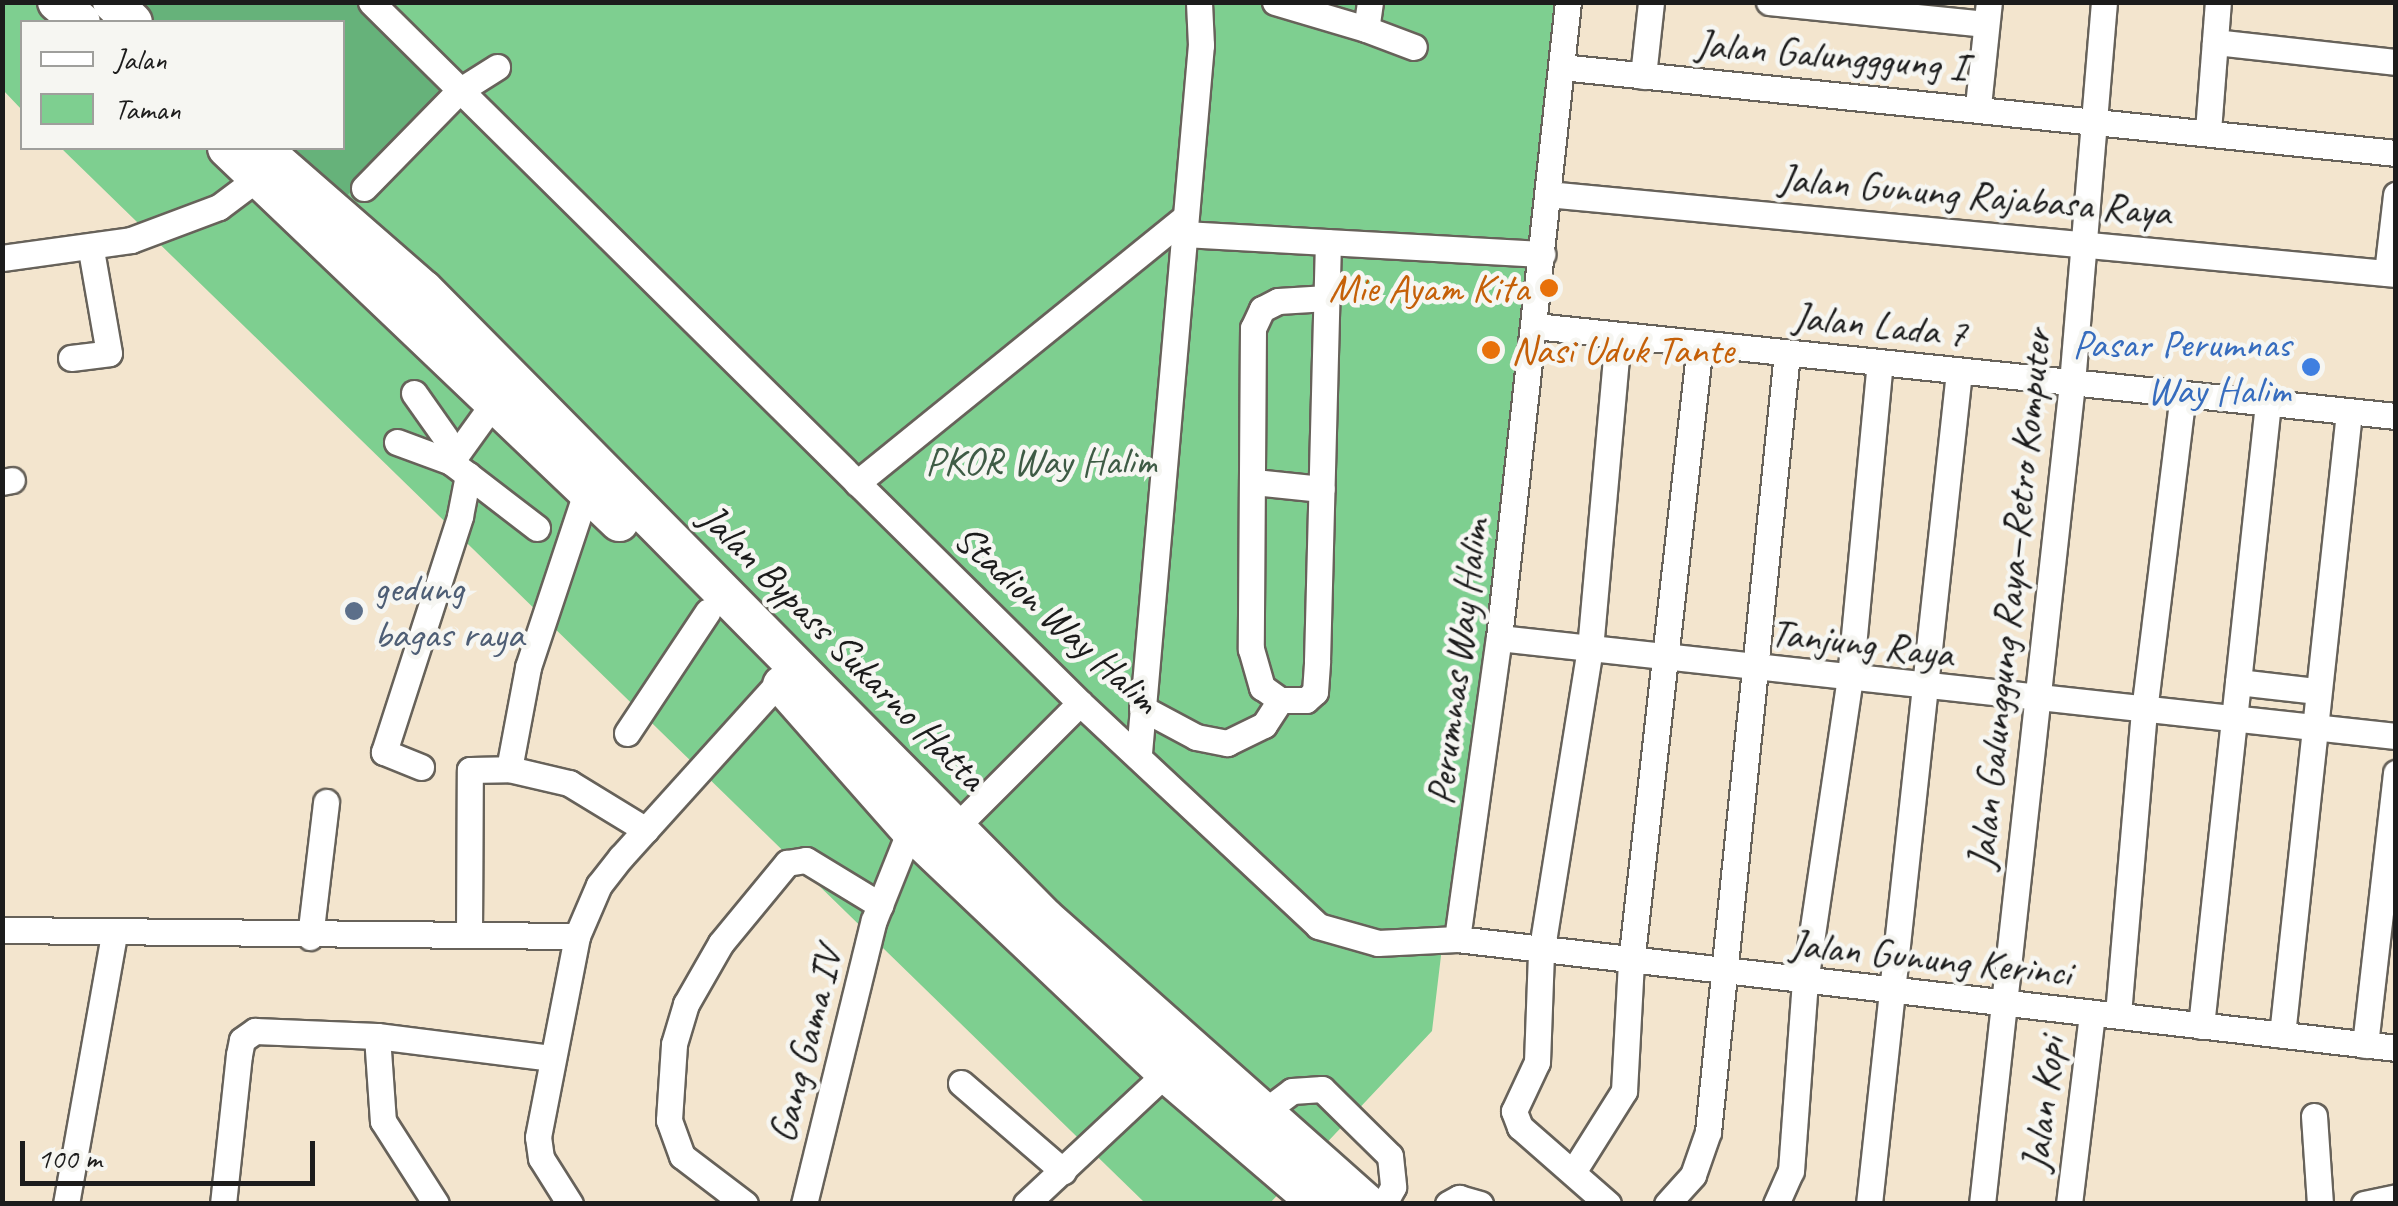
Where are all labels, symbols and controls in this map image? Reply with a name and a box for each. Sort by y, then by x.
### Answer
street label: Jalan Galungggung I [1694,19,1968,91]
legend [20,20,345,150]
text: Jalan [114,40,167,78]
text: Taman [114,90,180,128]
street label: Jalan Gunung Rajabasa Raya [1777,154,2173,236]
place label: Mie Ayam Kita [1328,264,1529,312]
marker: Mie Ayam Kita [1538,277,1560,299]
street label: Jalan Lada 7 [1791,292,1969,358]
place label: Pasar Perumnas Way Halim [2070,320,2291,414]
place label: Nasi Uduk Tante [1511,326,1733,374]
street label: Jalan Galunggung Raya—Retro Komputer [1957,327,2061,871]
marker: Nasi Uduk Tante [1480,339,1502,361]
marker: Pasar Perumnas Way Halim [2300,356,2322,378]
park label: PKOR Way Halim [924,437,1158,485]
street label: Jalan Bypass Sukarno Hatta [689,493,997,801]
street label: Stadion Way Halim [943,513,1171,725]
street label: Perumnas Way Halim [1416,515,1498,809]
place label: gedung bagas raya [374,564,523,658]
marker: gedung bagas raya [343,600,365,622]
street label: Tanjung Raya [1769,608,1955,678]
street label: Jalan Gunung Kerinci [1788,919,2074,997]
street label: Gang Gama IV [757,942,853,1148]
street label: Jalan Kopi [2011,1034,2075,1174]
scale bar [25,1121,320,1183]
text: 100 m [37,1139,102,1177]

